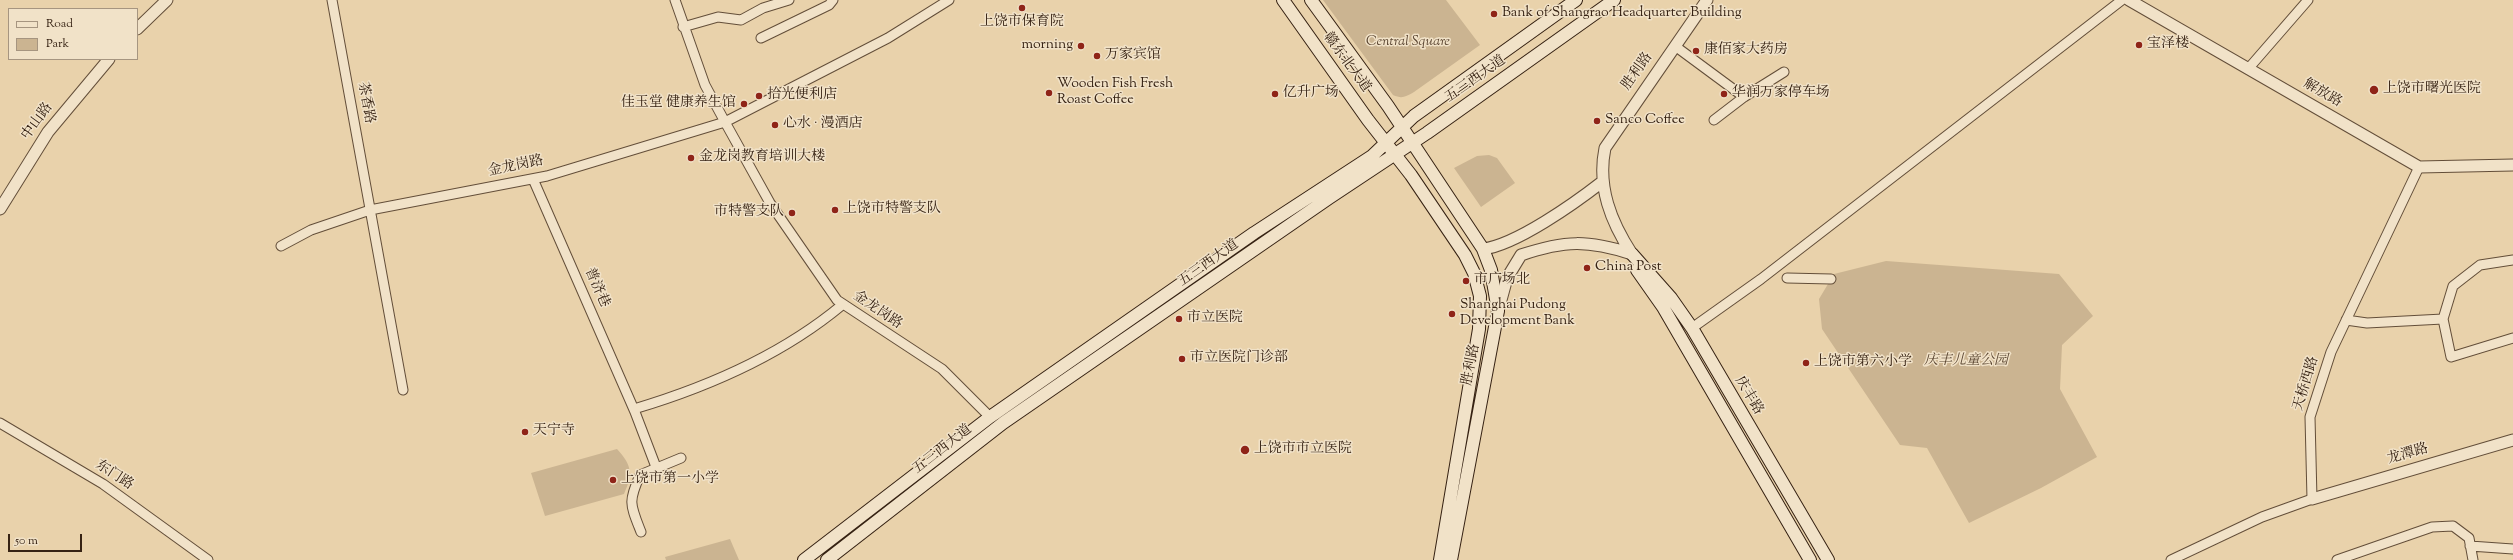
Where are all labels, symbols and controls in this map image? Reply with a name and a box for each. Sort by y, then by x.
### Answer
marker: 上饶市保育院 [1017,3,1027,13]
place label: Bank of Shangrao Headquarter Building [1502,6,1742,22]
legend [8,8,138,60]
marker: Bank of Shangrao Headquarter Building [1489,9,1499,19]
text: Road [46,15,73,33]
place label: 上饶市保育院 [980,15,1064,31]
street label: 赣东北大道 [1319,30,1373,96]
text: Park [46,35,69,53]
park label: Central Square [1366,35,1450,51]
place label: 宝泽楼 [2147,37,2189,53]
place label: morning [1021,38,1073,54]
marker: 宝泽楼 [2134,40,2144,50]
marker: morning [1076,41,1086,51]
place label: 康佰家大药房 [1704,43,1788,59]
marker: 康佰家大药房 [1691,46,1701,56]
place label: 万家宾馆 [1105,48,1161,64]
street label: 胜利路 [1619,50,1657,94]
marker: 万家宾馆 [1092,51,1102,61]
street label: 五三西大道 [1443,53,1509,107]
street label: 解放路 [2300,76,2344,112]
place label: Wooden Fish Fresh Roast Coffee [1057,77,1173,110]
street label: 茶香路 [353,81,377,125]
place label: 上饶市曙光医院 [2383,82,2481,98]
marker: 上饶市曙光医院 [2368,84,2380,96]
place label: 亿升广场 [1283,86,1339,102]
place label: 华润万家停车场 [1732,86,1830,102]
place label: 拾光便利店 [767,88,837,104]
marker: Wooden Fish Fresh Roast Coffee [1044,88,1054,98]
marker: 亿升广场 [1270,89,1280,99]
marker: 华润万家停车场 [1719,89,1729,99]
marker: 拾光便利店 [754,91,764,101]
place label: 佳玉堂 健康养生馆 [621,96,736,112]
marker: 佳玉堂 健康养生馆 [739,99,749,109]
street label: 中山路 [19,100,57,144]
place label: Sanco Coffee [1605,113,1685,129]
marker: Sanco Coffee [1592,116,1602,126]
place label: 心水 · 漫酒店 [783,117,862,133]
marker: 心水 · 漫酒店 [770,120,780,130]
place label: 金龙岗教育培训大楼 [699,150,825,166]
street label: 金龙岗路 [487,153,545,181]
marker: 金龙岗教育培训大楼 [686,153,696,163]
place label: 上饶市特警支队 [843,202,941,218]
place label: 市特警支队 [714,205,784,221]
marker: 上饶市特警支队 [830,205,840,215]
marker: 市特警支队 [787,208,797,218]
street label: 五三西大道 [1176,237,1242,291]
place label: China Post [1595,260,1661,276]
marker: China Post [1582,263,1592,273]
street label: 普济巷 [580,265,612,311]
place label: 市广场北 [1474,273,1530,289]
marker: 市广场北 [1461,276,1471,286]
street label: 金龙岗路 [849,288,905,334]
place label: Shanghai Pudong Development Bank [1460,298,1575,330]
marker: Shanghai Pudong Development Bank [1447,309,1457,319]
place label: 市立医院 [1187,311,1243,327]
marker: 市立医院 [1174,314,1184,324]
street label: 胜利路 [1460,343,1484,387]
place label: 市立医院门诊部 [1190,351,1288,367]
marker: 市立医院门诊部 [1177,354,1187,364]
park label: 庆丰儿童公园 [1924,354,2008,370]
place label: 上饶市第六小学 [1814,355,1912,371]
street label: 天桥西路 [2291,355,2323,413]
marker: 上饶市第六小学 [1801,358,1811,368]
street label: 庆丰路 [1730,374,1766,418]
street label: 五三西大道 [910,422,976,478]
place label: 天宁寺 [533,424,575,440]
marker: 天宁寺 [520,427,530,437]
street label: 龙潭路 [2385,441,2431,469]
place label: 上饶市市立医院 [1254,442,1352,458]
marker: 上饶市市立医院 [1239,444,1251,456]
street label: 东门路 [92,458,136,494]
place label: 上饶市第一小学 [621,472,719,488]
marker: 上饶市第一小学 [608,475,618,485]
scale bar [10,526,84,552]
text: 50 m [15,532,38,550]

